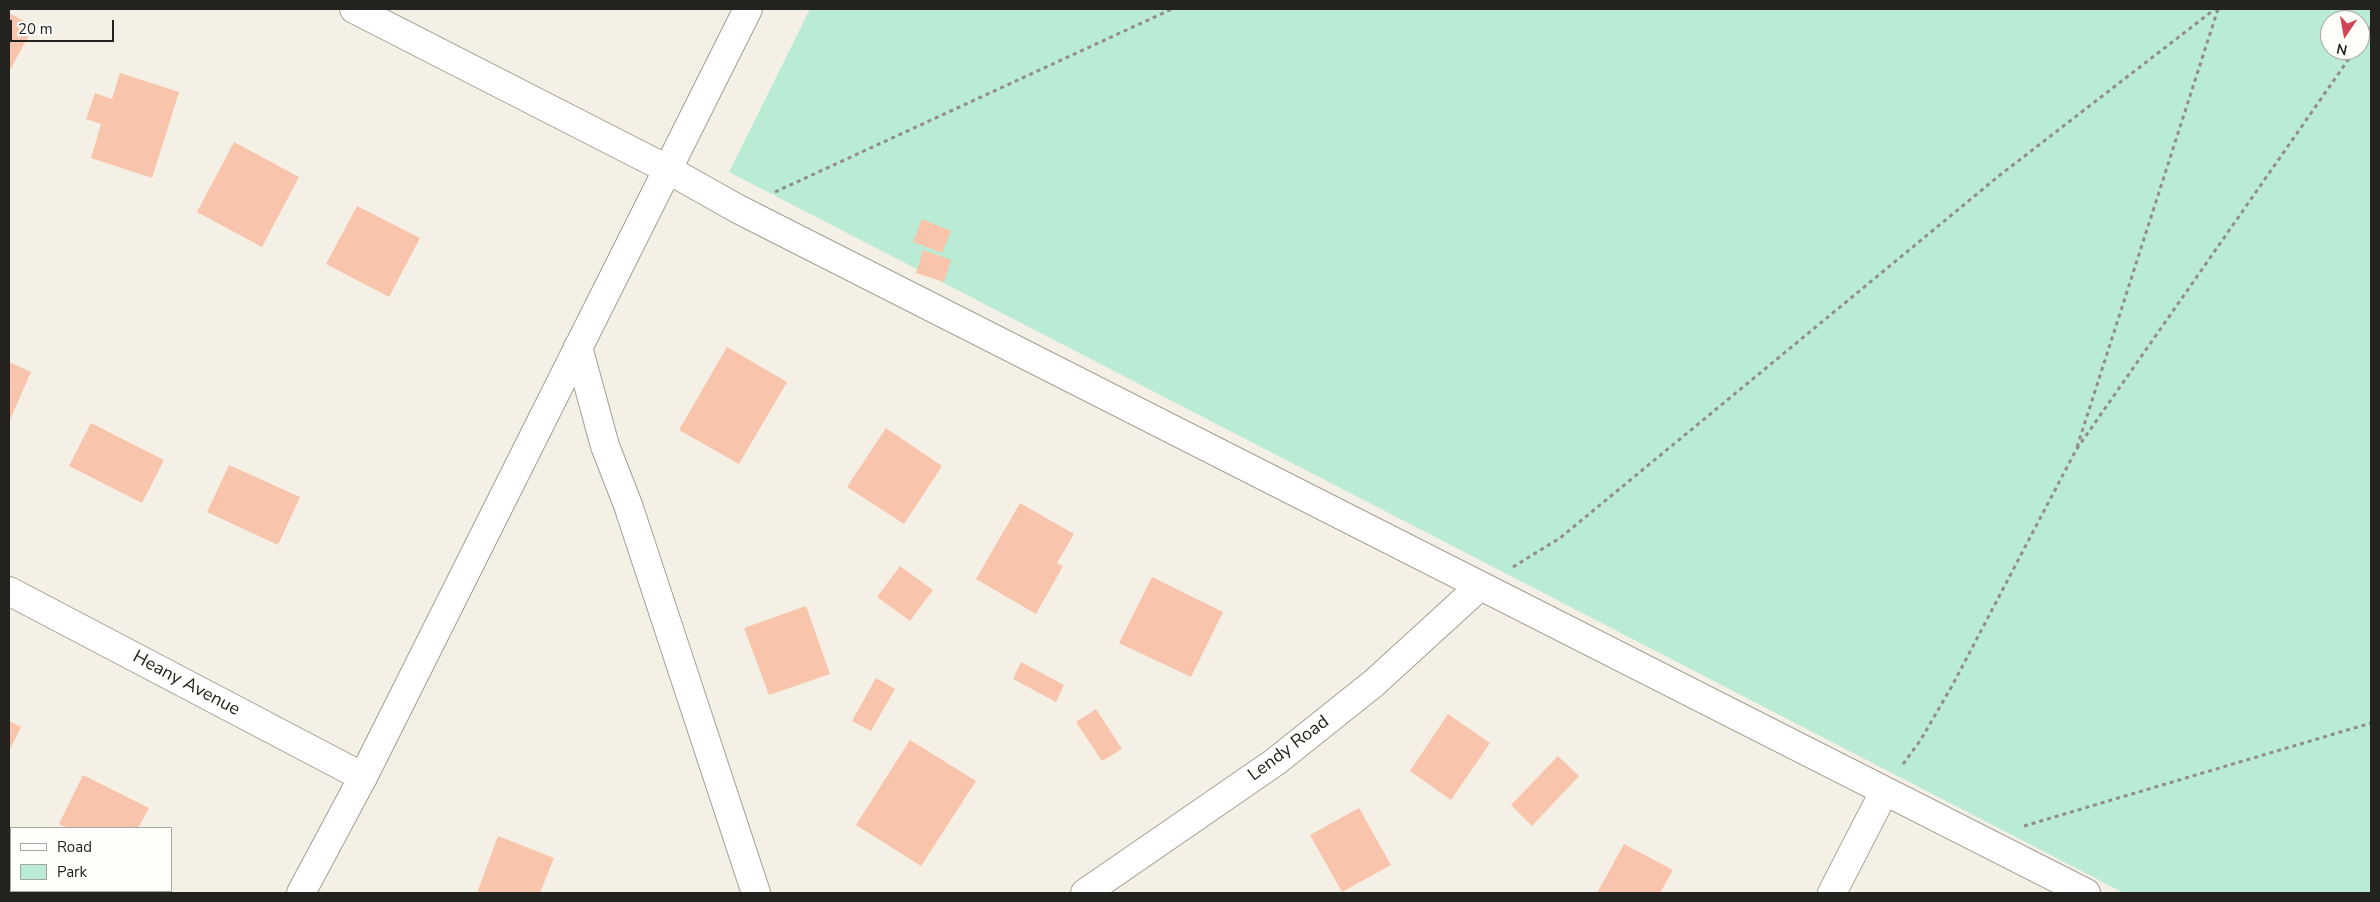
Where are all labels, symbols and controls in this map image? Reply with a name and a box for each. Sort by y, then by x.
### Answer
scale bar [12,10,116,42]
north arrow [2320,10,2370,60]
text: 20 m [18,19,53,39]
text: N [2335,39,2349,60]
street label: Heany Avenue [129,647,243,721]
street label: Lendy Road [1244,712,1334,786]
legend [10,827,172,892]
text: Road [57,837,92,857]
text: Park [57,862,87,882]

